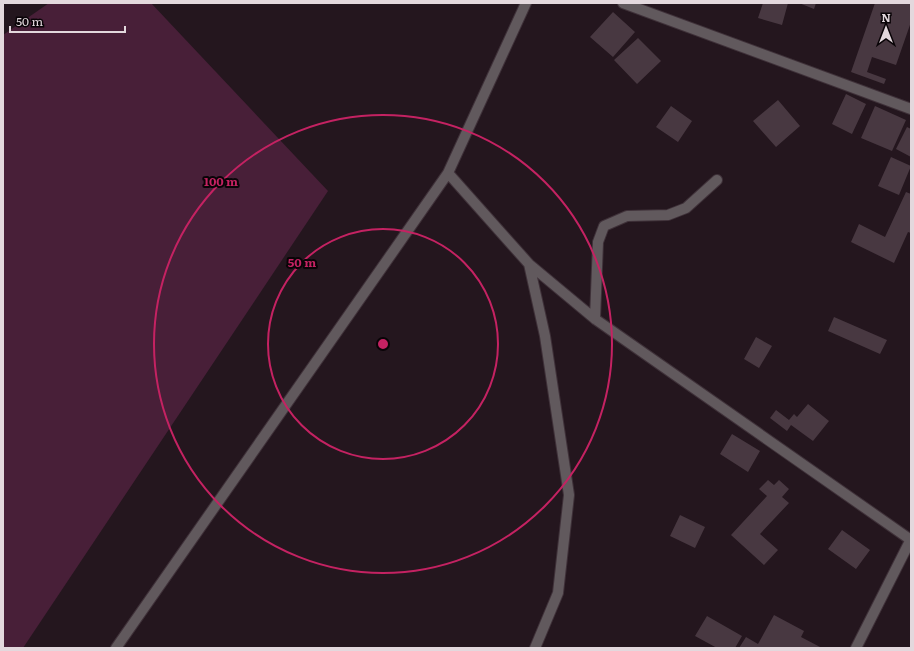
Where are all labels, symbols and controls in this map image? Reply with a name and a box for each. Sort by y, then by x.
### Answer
scale bar [10,8,125,34]
north arrow [866,8,906,48]
text: N [881,9,891,25]
text: 50 m [16,12,43,30]
text: 100 m [204,172,238,190]
text: 50 m [288,253,316,271]
centre of rings [376,337,390,351]

